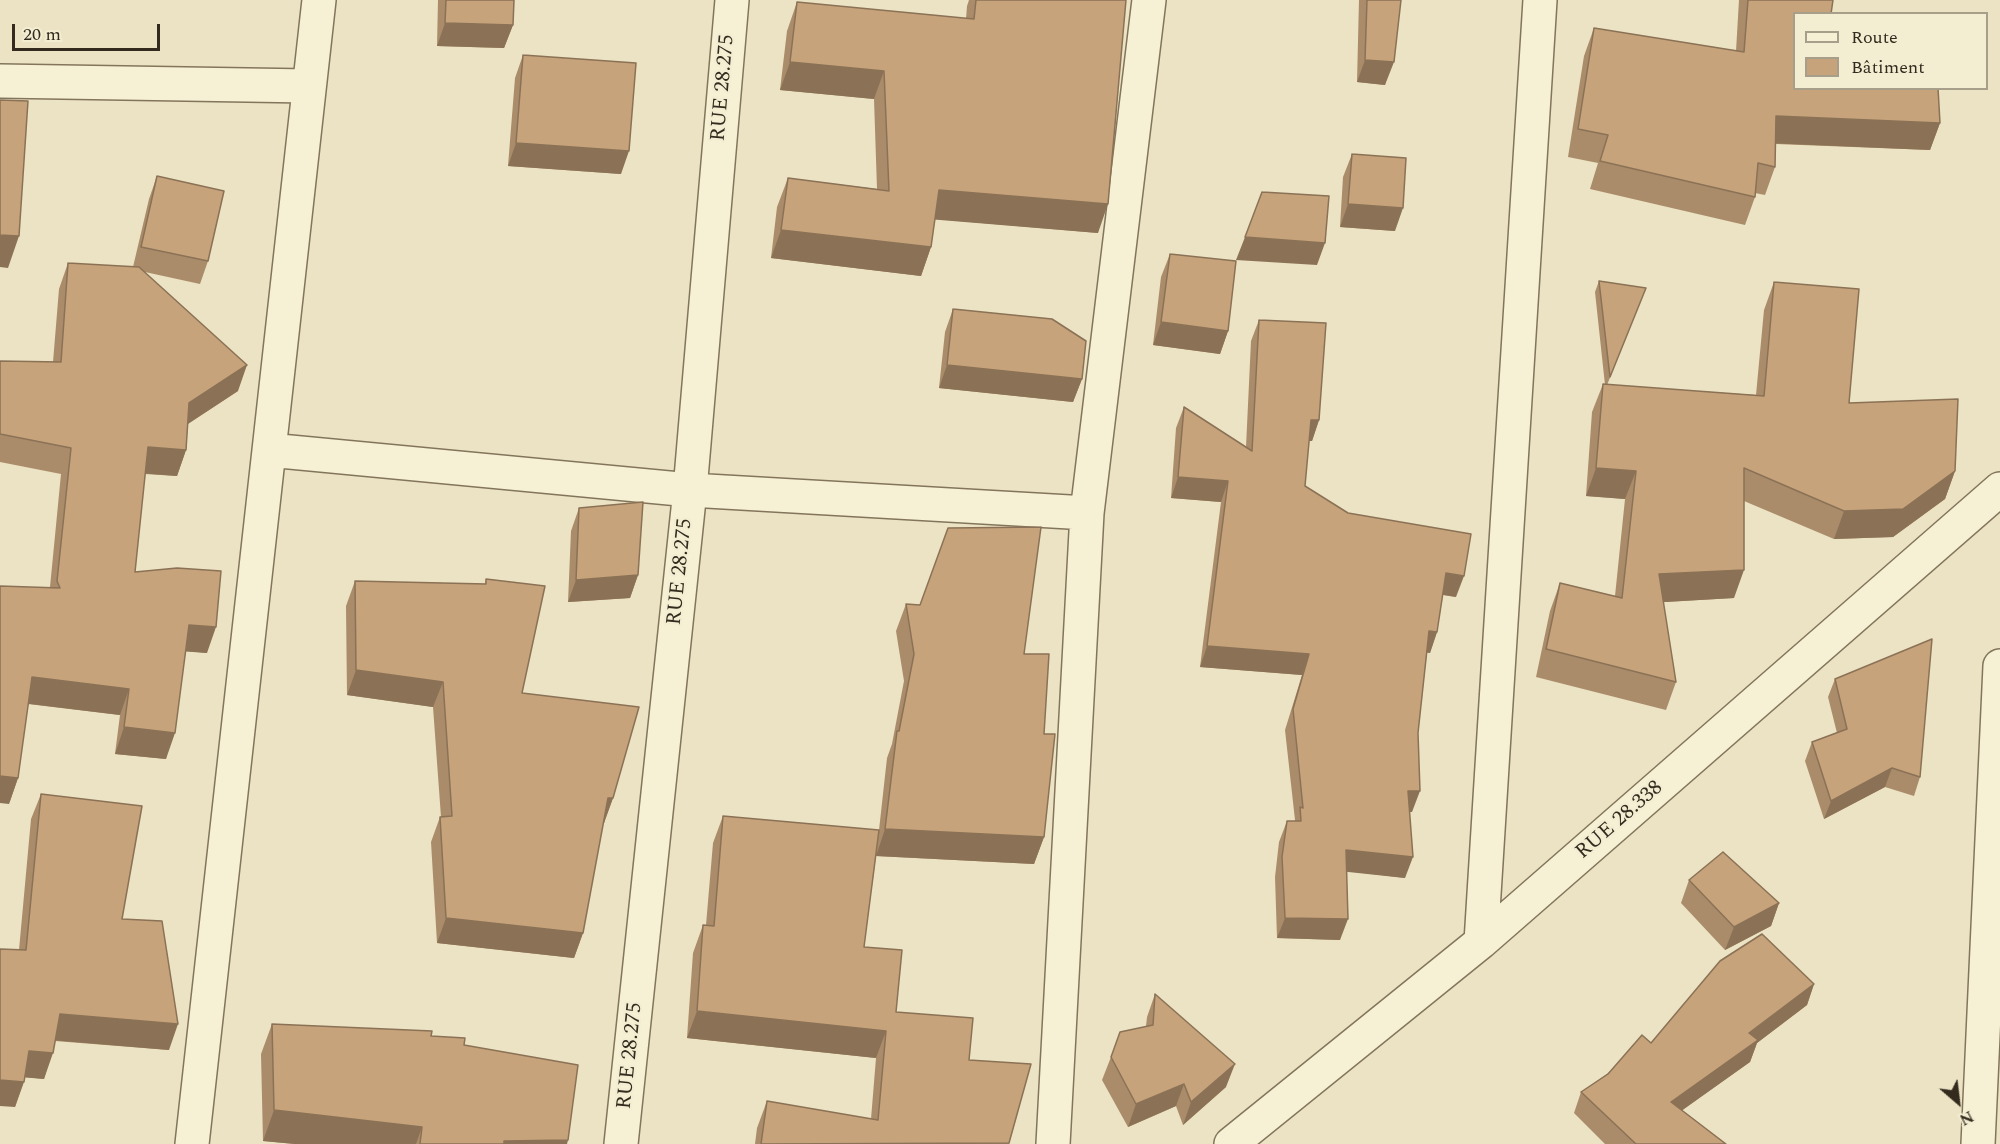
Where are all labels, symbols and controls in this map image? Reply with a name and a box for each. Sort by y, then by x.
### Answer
scale bar [15,12,164,50]
legend [1793,12,1988,90]
text: 20 m [23,21,61,48]
text: Route [1851,24,1898,51]
street label: RUE 28.275 [707,34,741,142]
text: Bâtiment [1851,54,1925,81]
street label: RUE 28.275 [663,517,699,627]
street label: RUE 28.338 [1571,776,1669,866]
street label: RUE 28.275 [613,1001,649,1111]
north arrow [1928,1072,1988,1132]
text: N [1955,1104,1978,1132]

